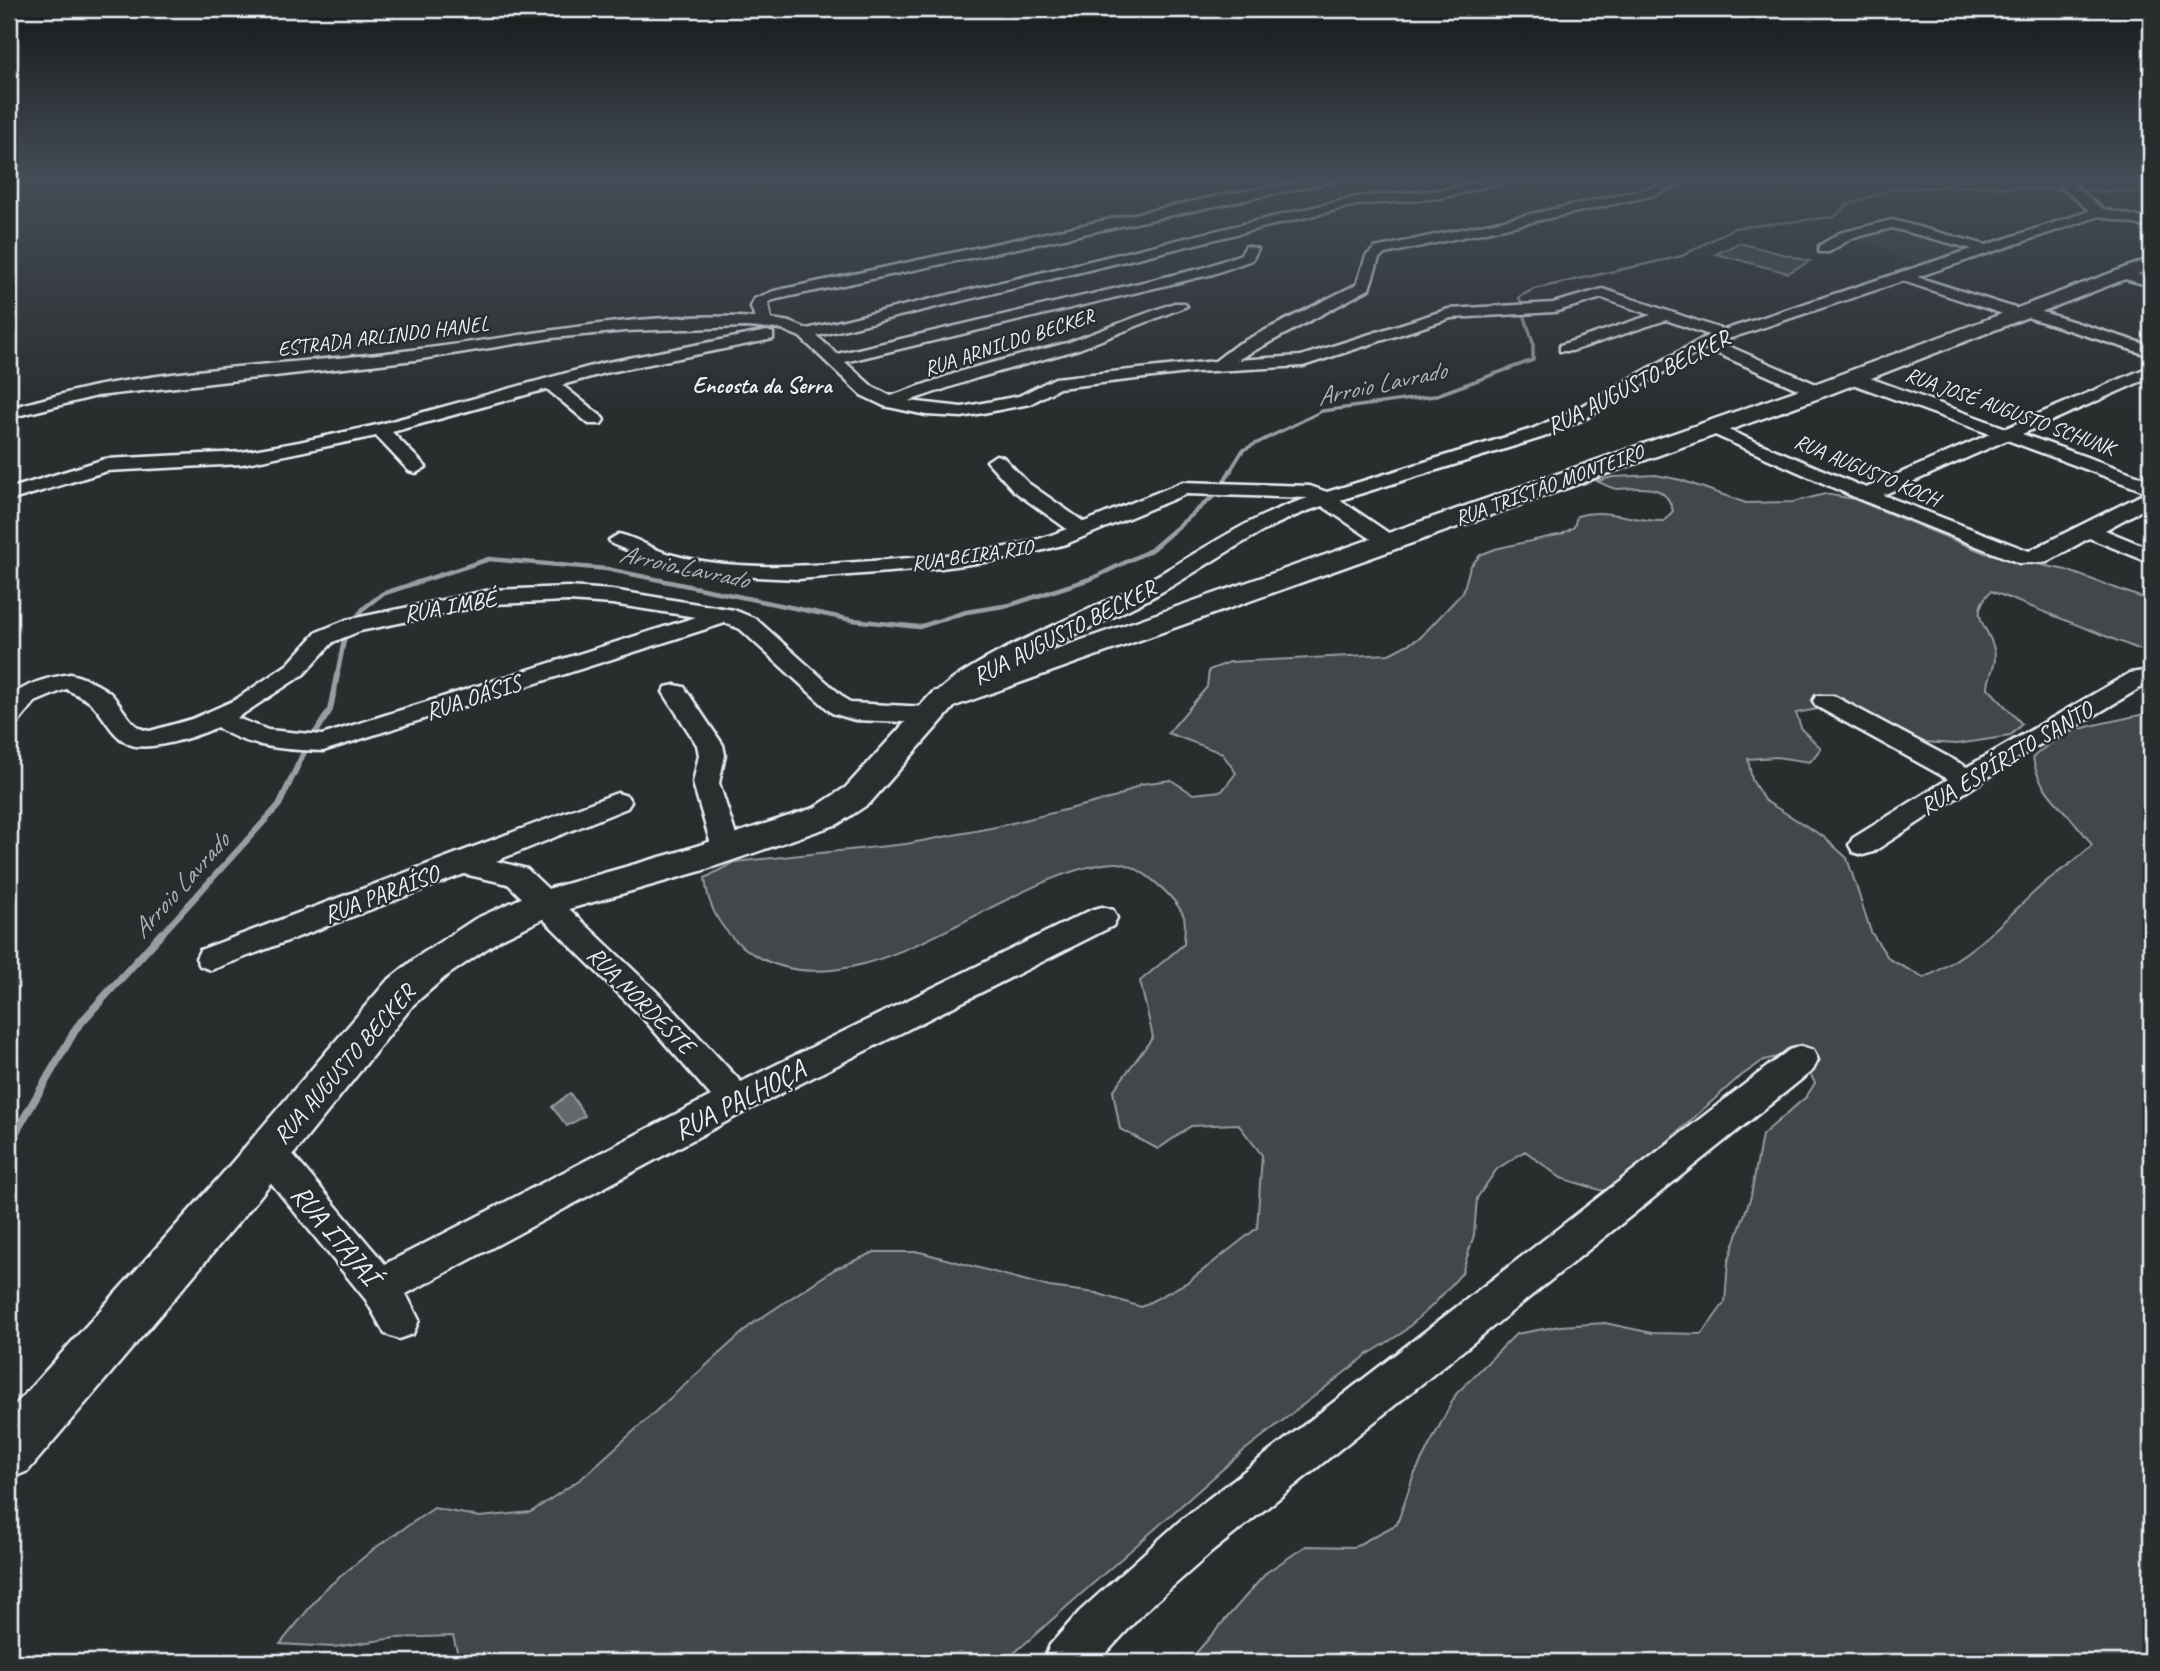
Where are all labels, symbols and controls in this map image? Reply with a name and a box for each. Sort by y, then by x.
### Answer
street label: RUA ARNILDO BECKER [921,302,1099,382]
street label: ESTRADA ARLINDO HANEL [276,310,490,362]
street label: RUA AUGUSTO BECKER [1541,322,1737,441]
water label: Arroio Lavrado [1314,353,1452,413]
street label: RUA JOSÉ AUGUSTO SCHUNK [1902,361,2121,462]
district label: Encosta da Serra [692,371,833,400]
street label: RUA AUGUSTO KOCH [1791,428,1946,513]
street label: RUA TRISTÃO MONTEIRO [1451,438,1649,531]
street label: RUA BEIRA RIO [910,533,1037,576]
water label: Arroio Lavrado [617,537,755,597]
street label: RUA AUGUSTO BECKER [967,572,1163,691]
street label: RUA IMBÉ [401,583,502,629]
street label: RUA OÁSIS [421,666,528,727]
street label: RUA ESPÍRITO SANTO [1914,693,2101,821]
water label: Arroio Lavrado [124,823,239,945]
street label: RUA PARAÍSO [319,857,446,930]
street label: RUA NORDESTE [581,940,703,1062]
street label: RUA AUGUSTO BECKER [266,976,423,1150]
street label: RUA PALHOÇA [668,1051,813,1148]
street label: RUA ITAJAÍ [284,1177,391,1296]

